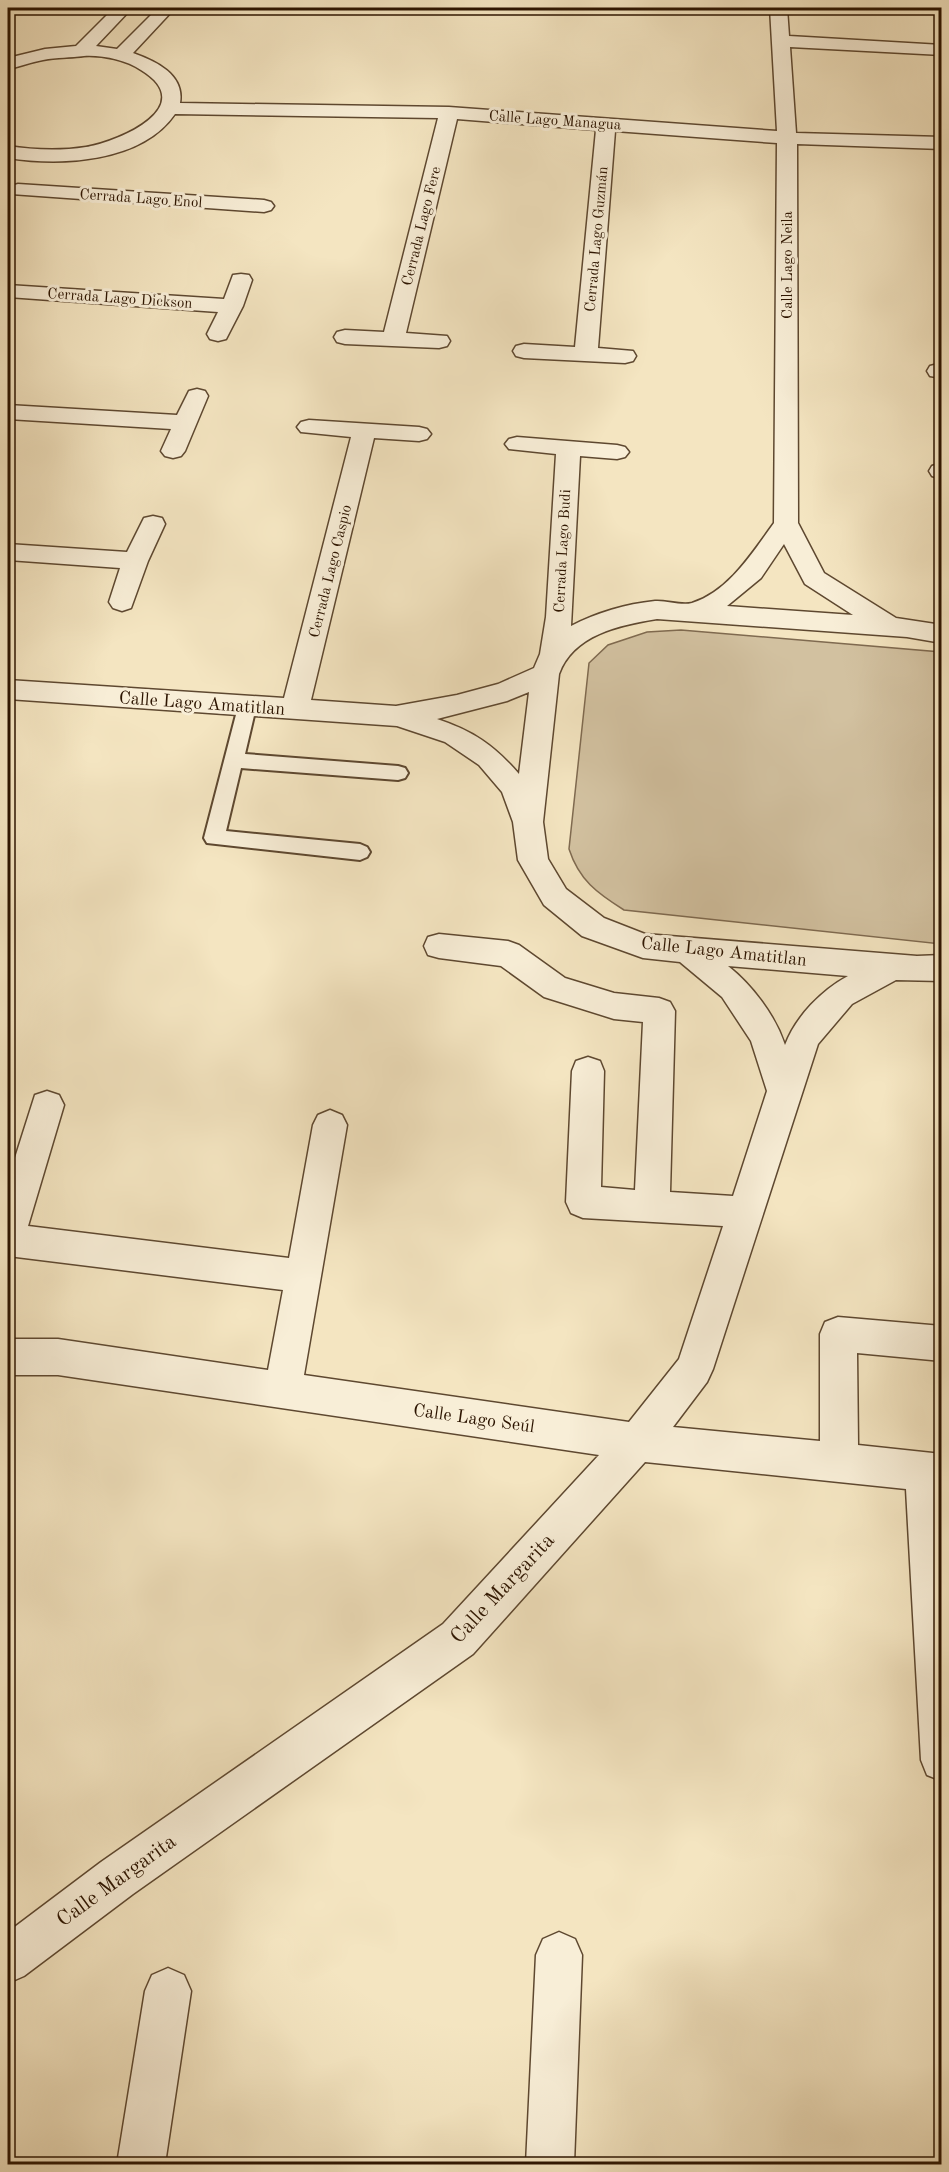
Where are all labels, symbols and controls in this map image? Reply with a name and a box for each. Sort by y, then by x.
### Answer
street label: Calle Lago Managua [488,109,622,134]
street label: Cerrada Lago Fere [400,165,445,288]
street label: Cerrada Lago Guzmán [584,166,611,313]
street label: Cerrada Lago Enol [79,188,203,211]
street label: Calle Lago Neila [781,211,796,319]
street label: Cerrada Lago Dickson [47,287,193,312]
street label: Cerrada Lago Budi [553,489,574,613]
street label: Cerrada Lago Caspio [308,503,355,639]
street label: Calle Lago Amatitlan [118,689,286,719]
street label: Calle Lago Amatitlan [640,934,808,970]
street label: Calle Lago Seúl [412,1402,536,1436]
street label: Calle Margarita [447,1530,559,1648]
street label: Calle Margarita [53,1831,180,1931]

